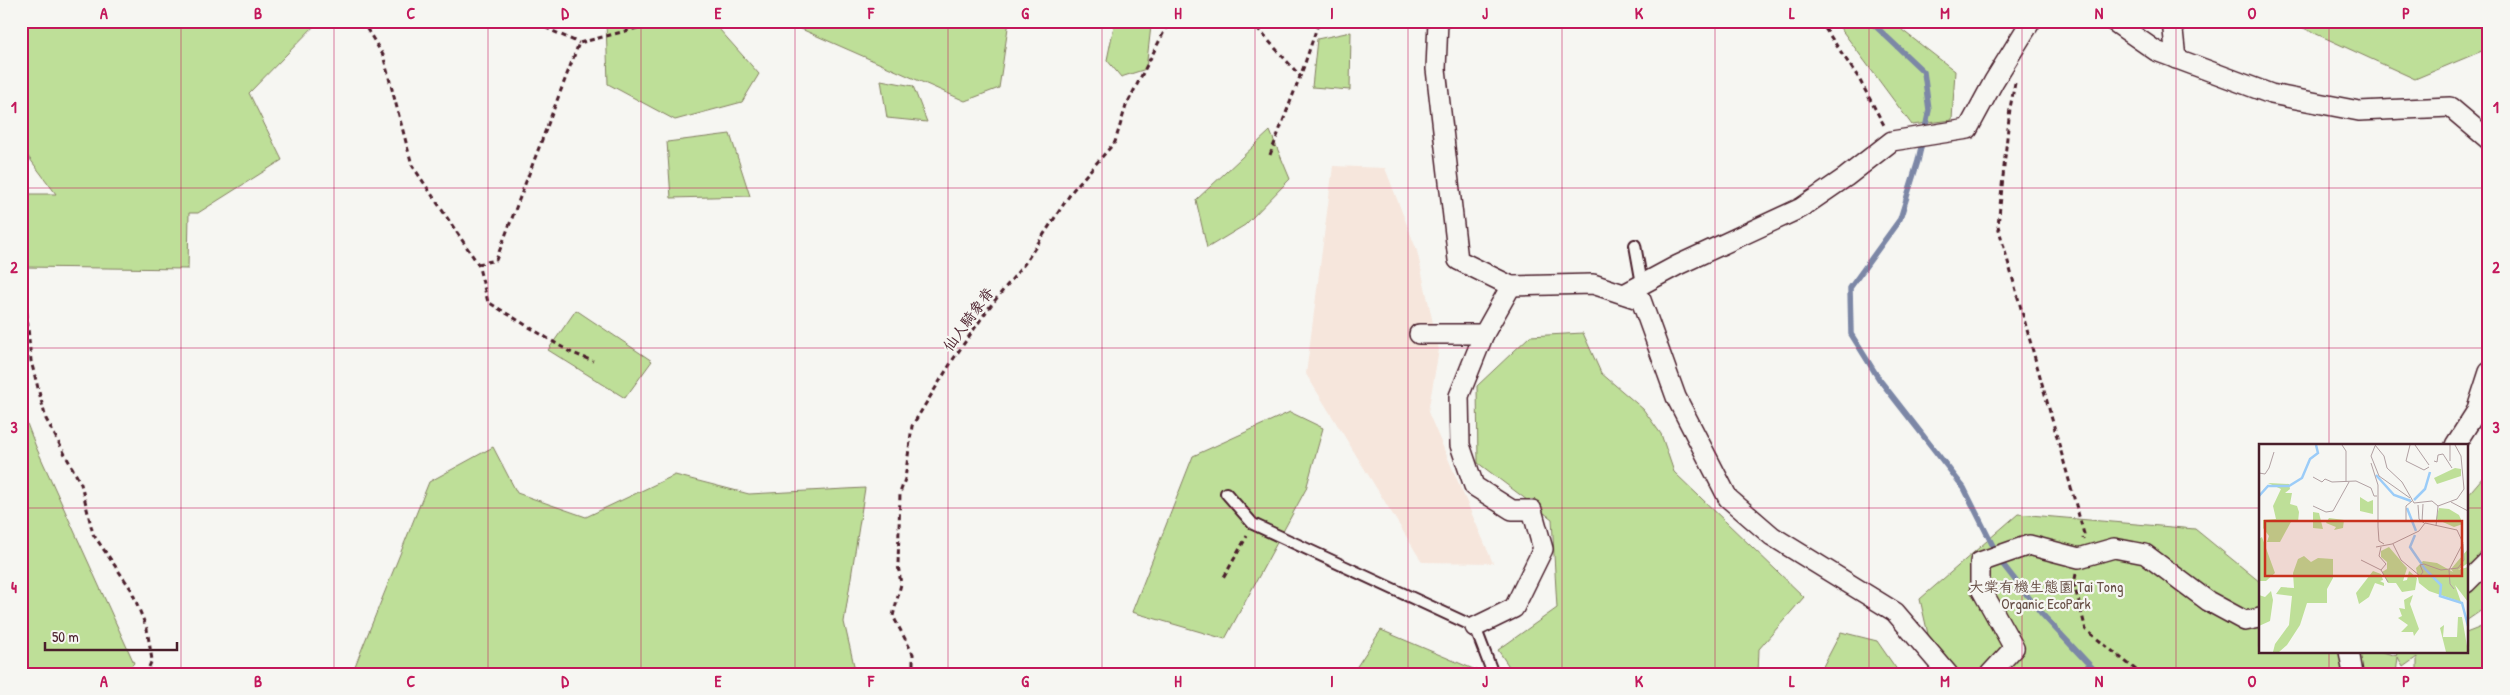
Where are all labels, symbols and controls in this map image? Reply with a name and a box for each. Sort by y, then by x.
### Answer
text: A [100,2,108,24]
text: B [254,2,262,24]
text: C [407,2,416,24]
text: D [561,2,569,24]
text: E [714,2,722,24]
text: F [867,2,875,24]
text: G [1021,2,1029,24]
text: H [1174,2,1182,24]
text: I [1330,2,1334,24]
text: J [1482,2,1488,24]
text: K [1635,2,1644,24]
text: L [1789,2,1795,24]
text: M [1940,2,1950,24]
text: N [2095,2,2104,24]
text: O [2248,2,2257,24]
text: P [2402,2,2410,24]
text: 1 [11,96,17,118]
text: 1 [2493,96,2499,118]
text: 2 [10,256,18,278]
text: 2 [2492,256,2500,278]
street label: 仙人騎象脊 [937,282,999,356]
text: 3 [10,416,18,438]
text: 3 [2492,416,2500,438]
inset map [2259,444,2468,652]
text: 4 [11,576,17,598]
park label: 大棠有機生態園 Tai Tong Organic EcoPark [1969,576,2124,614]
text: 4 [2493,576,2499,598]
scale bar [45,620,178,652]
text: 50 m [52,626,79,647]
text: A [100,670,108,692]
text: B [254,670,262,692]
text: C [407,670,416,692]
text: D [561,670,569,692]
text: E [714,670,722,692]
text: F [867,670,875,692]
text: G [1021,670,1029,692]
text: H [1174,670,1182,692]
text: I [1330,670,1334,692]
text: J [1482,670,1488,692]
text: K [1635,670,1644,692]
text: L [1789,670,1795,692]
text: M [1940,670,1950,692]
text: N [2095,670,2104,692]
text: O [2248,670,2257,692]
text: P [2402,670,2410,692]

